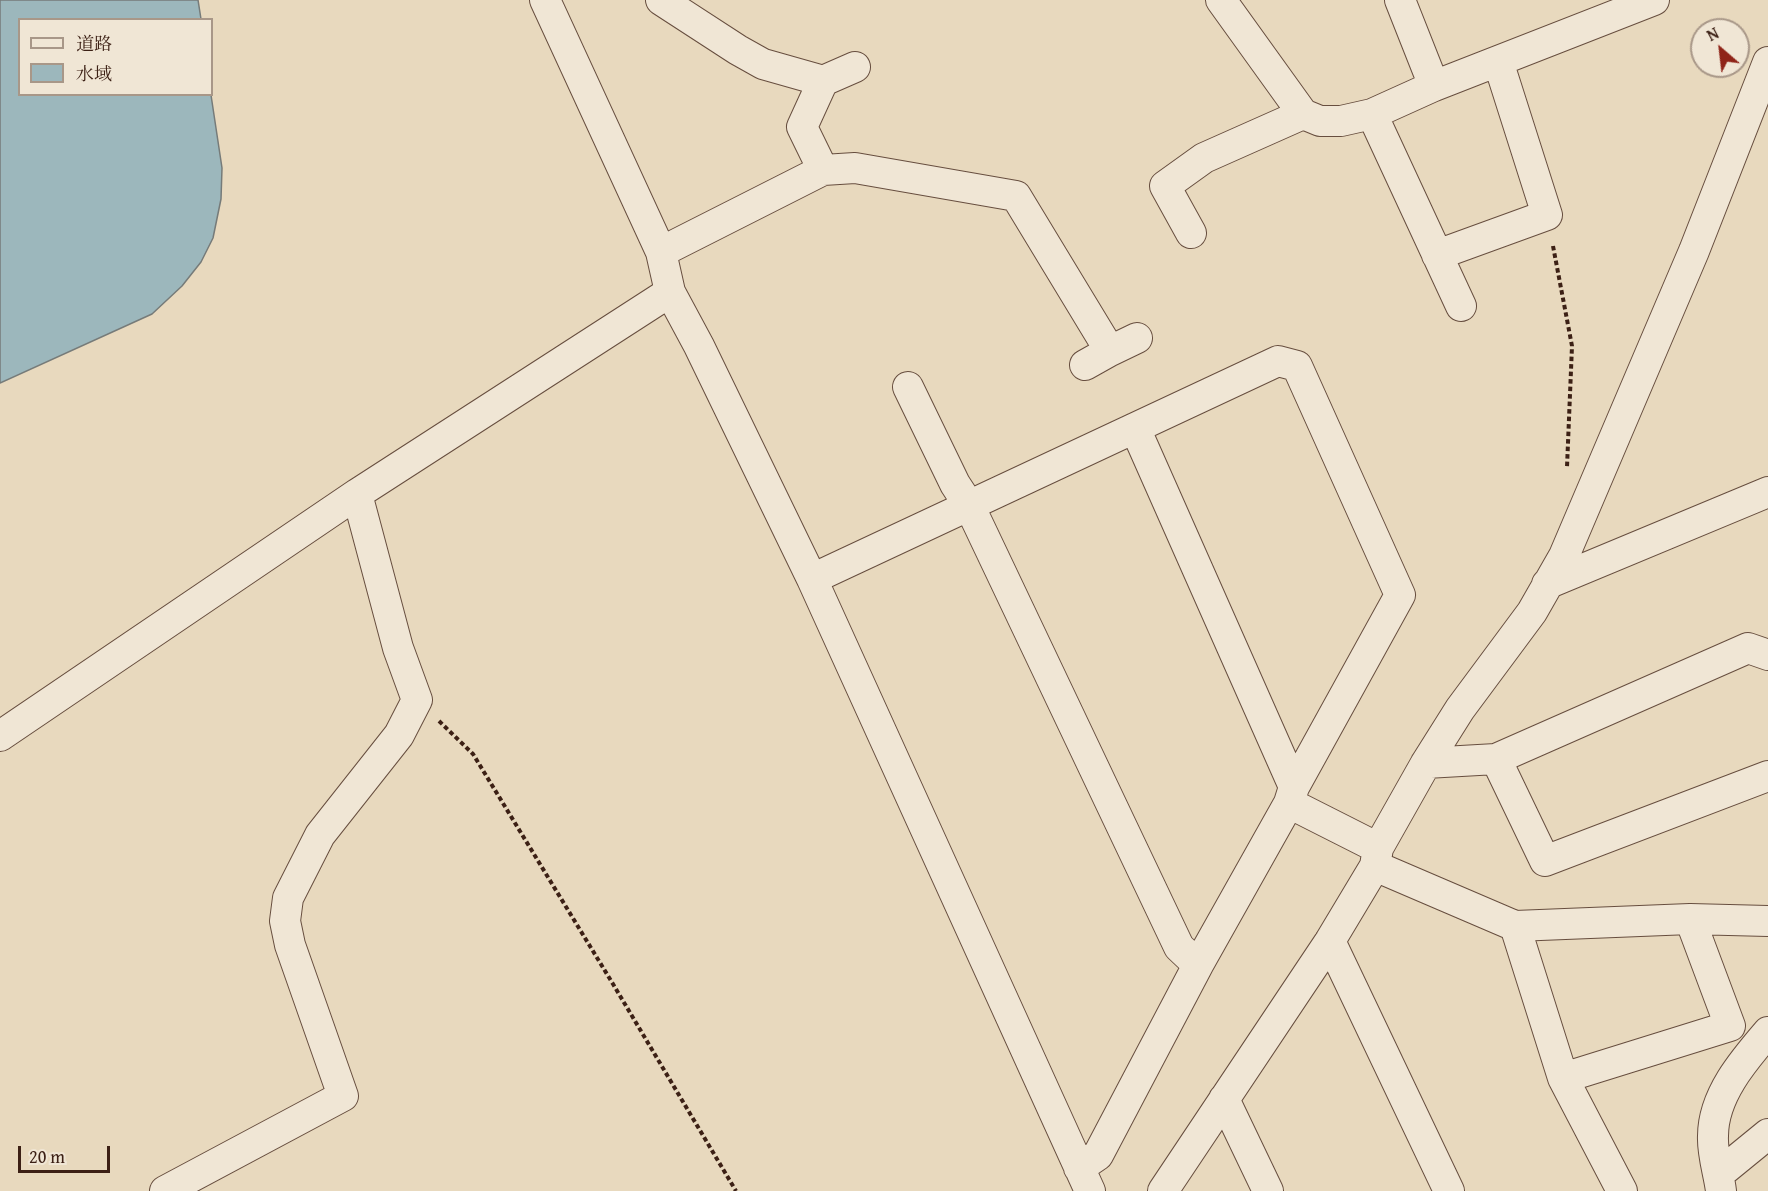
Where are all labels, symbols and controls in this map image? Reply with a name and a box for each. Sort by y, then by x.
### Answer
legend [18,18,213,96]
north arrow [1690,18,1750,78]
text: N [1702,21,1723,47]
text: 道路 [76,30,112,57]
text: 水域 [76,60,112,87]
scale bar [21,1134,112,1172]
text: 20 m [29,1143,65,1170]

